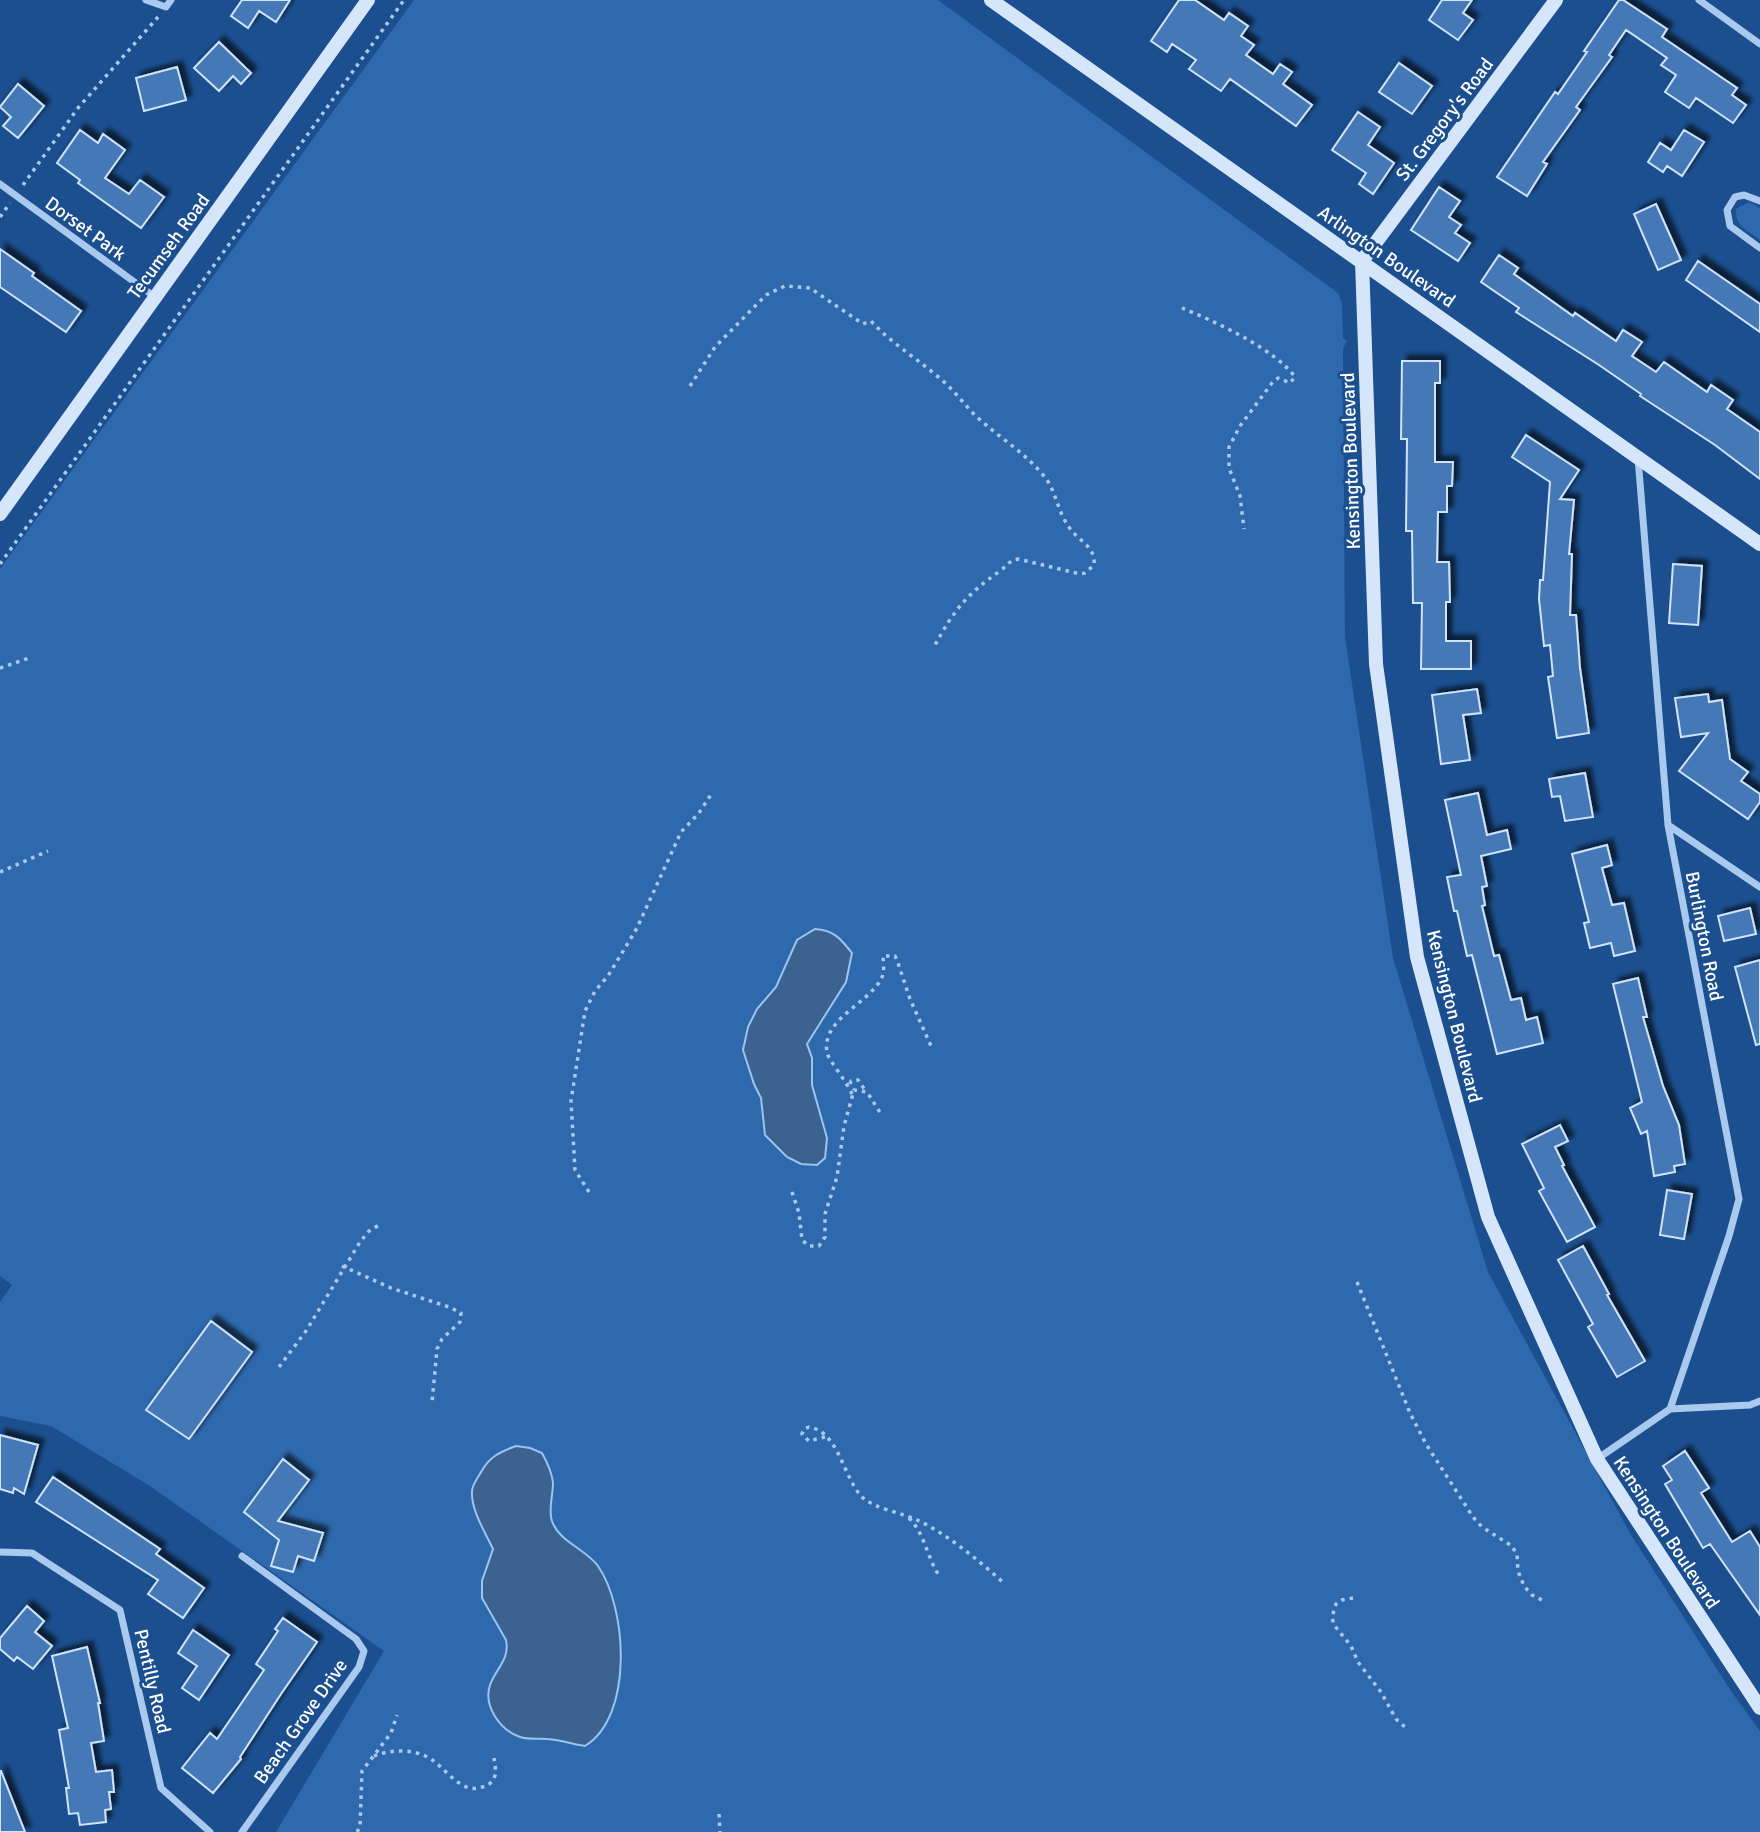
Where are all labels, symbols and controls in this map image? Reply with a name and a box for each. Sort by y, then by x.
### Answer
street label: St. Gregory's Road [1391,53,1499,186]
street label: Tecumseh Road [122,189,215,304]
street label: Dorset Park [40,191,131,267]
street label: Arlington Boulevard [1313,200,1460,313]
street label: Kensington Boulevard [1336,372,1366,550]
street label: Burlington Road [1680,869,1728,1003]
street label: Kensington Boulevard [1421,927,1487,1105]
street label: Kensington Boulevard [1608,1452,1724,1613]
street label: Pentilly Road [128,1627,176,1736]
street label: Beach Grove Drive [249,1654,353,1789]

